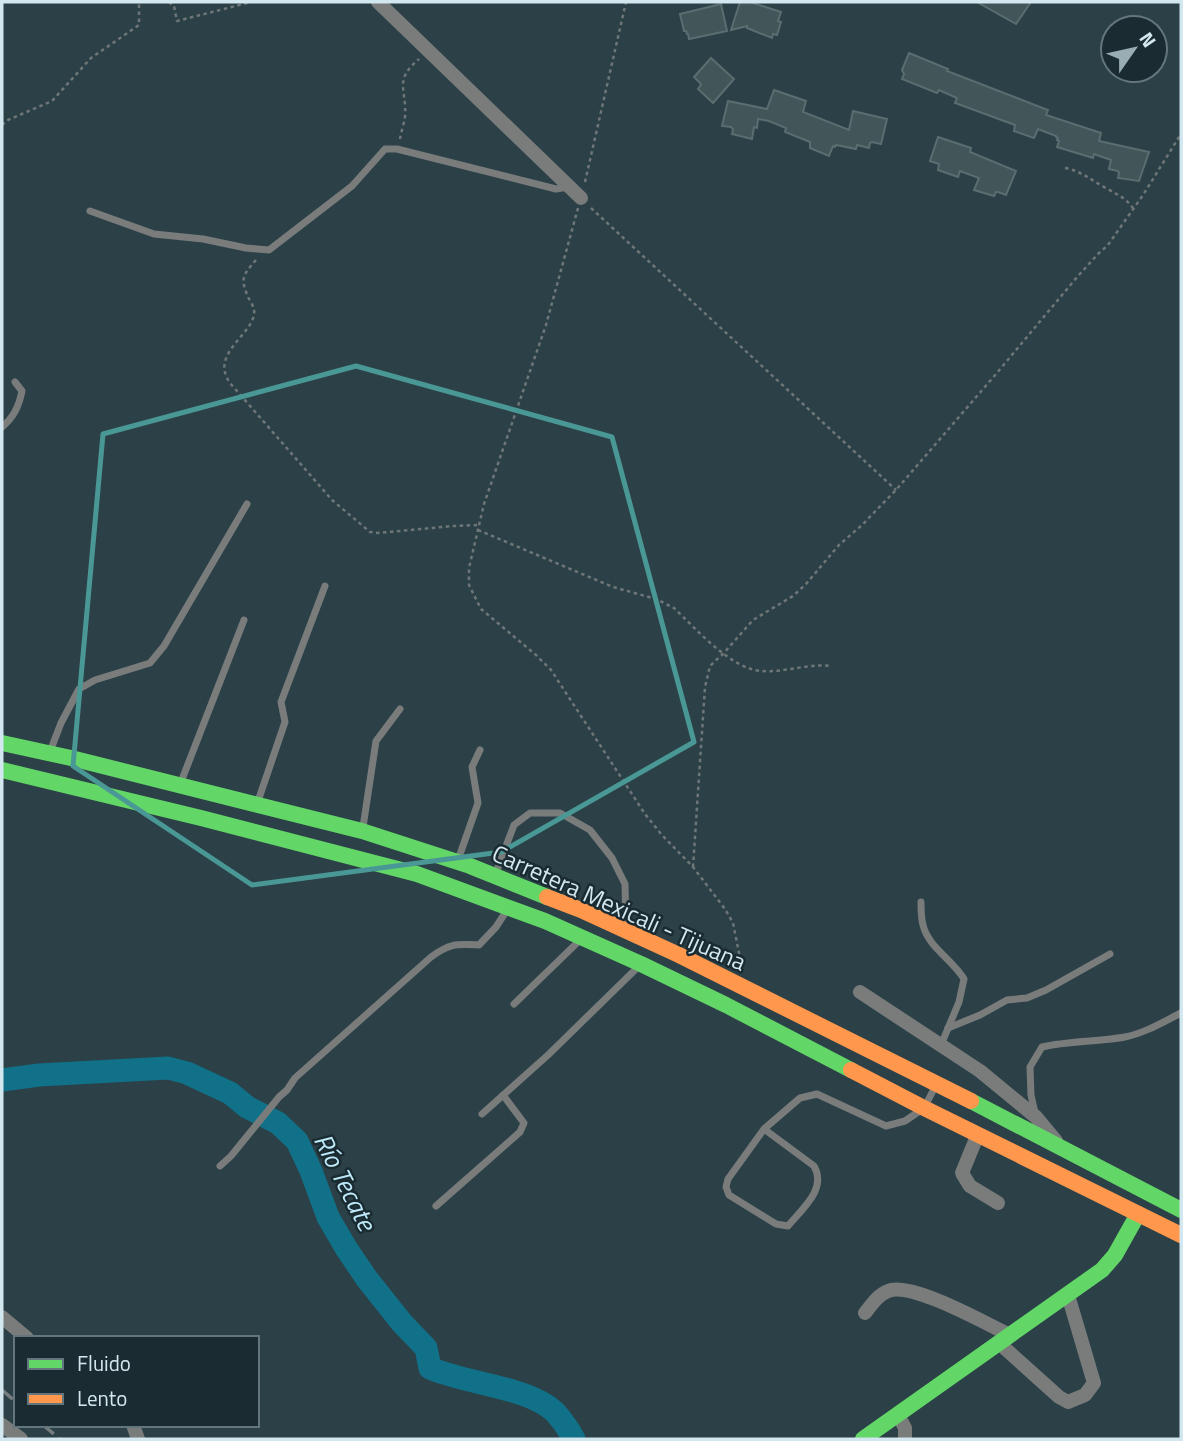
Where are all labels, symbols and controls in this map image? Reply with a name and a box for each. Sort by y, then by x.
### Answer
north arrow [1099,14,1169,84]
text: N [1133,26,1164,53]
street label: Carretera Mexicali - Tijuana [486,835,752,979]
water label: Río Tecate [304,1126,387,1239]
legend [14,1336,259,1427]
text: Fluido [77,1347,131,1379]
text: Lento [77,1382,127,1414]

